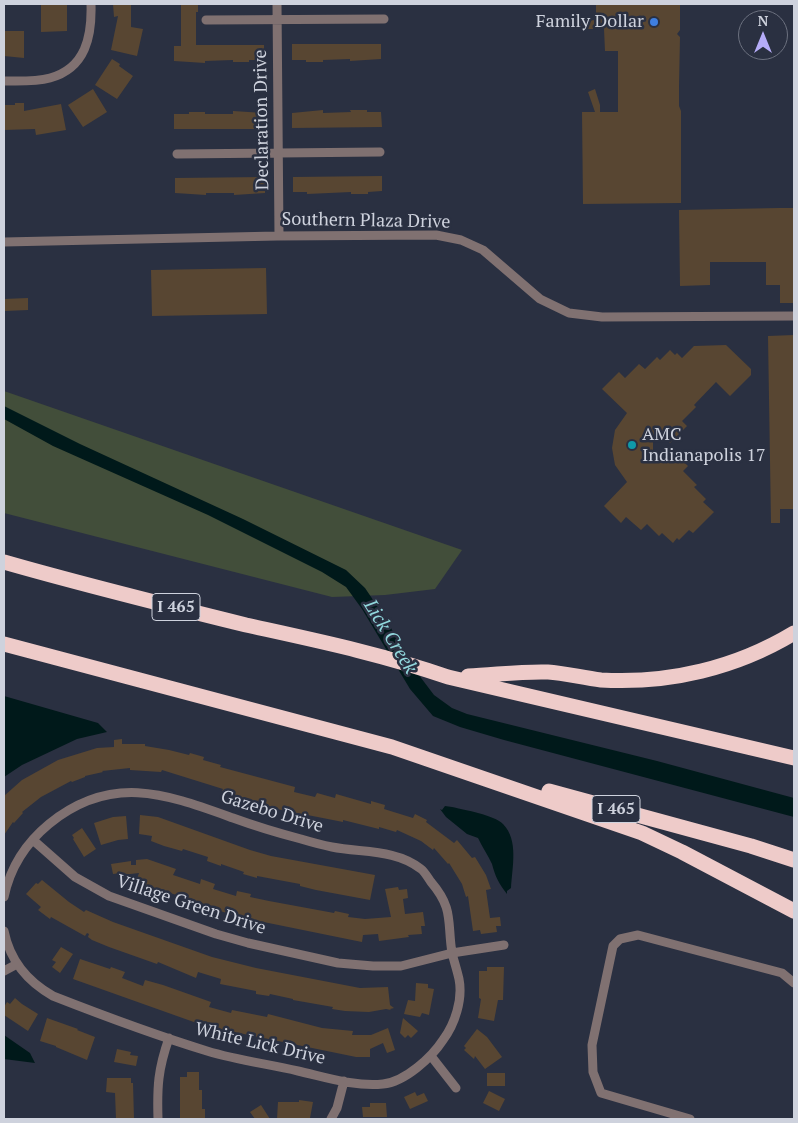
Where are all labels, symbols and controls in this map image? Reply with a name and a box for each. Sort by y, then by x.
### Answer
north arrow [738,10,788,60]
place label: Family Dollar [536,11,644,33]
text: N [758,11,768,30]
marker: Family Dollar [648,16,660,28]
street label: Declaration Drive [250,49,274,191]
street label: Southern Plaza Drive [282,209,450,233]
place label: AMC Indianapolis 17 [642,424,766,466]
marker: AMC Indianapolis 17 [626,439,638,451]
road number: I 465 [152,594,200,620]
water label: Lick Creek [358,596,422,678]
street label: Gazebo Drive [218,786,326,838]
road number: I 465 [592,796,640,822]
street label: Village Green Drive [114,871,268,939]
street label: White Lick Drive [193,1018,327,1070]

